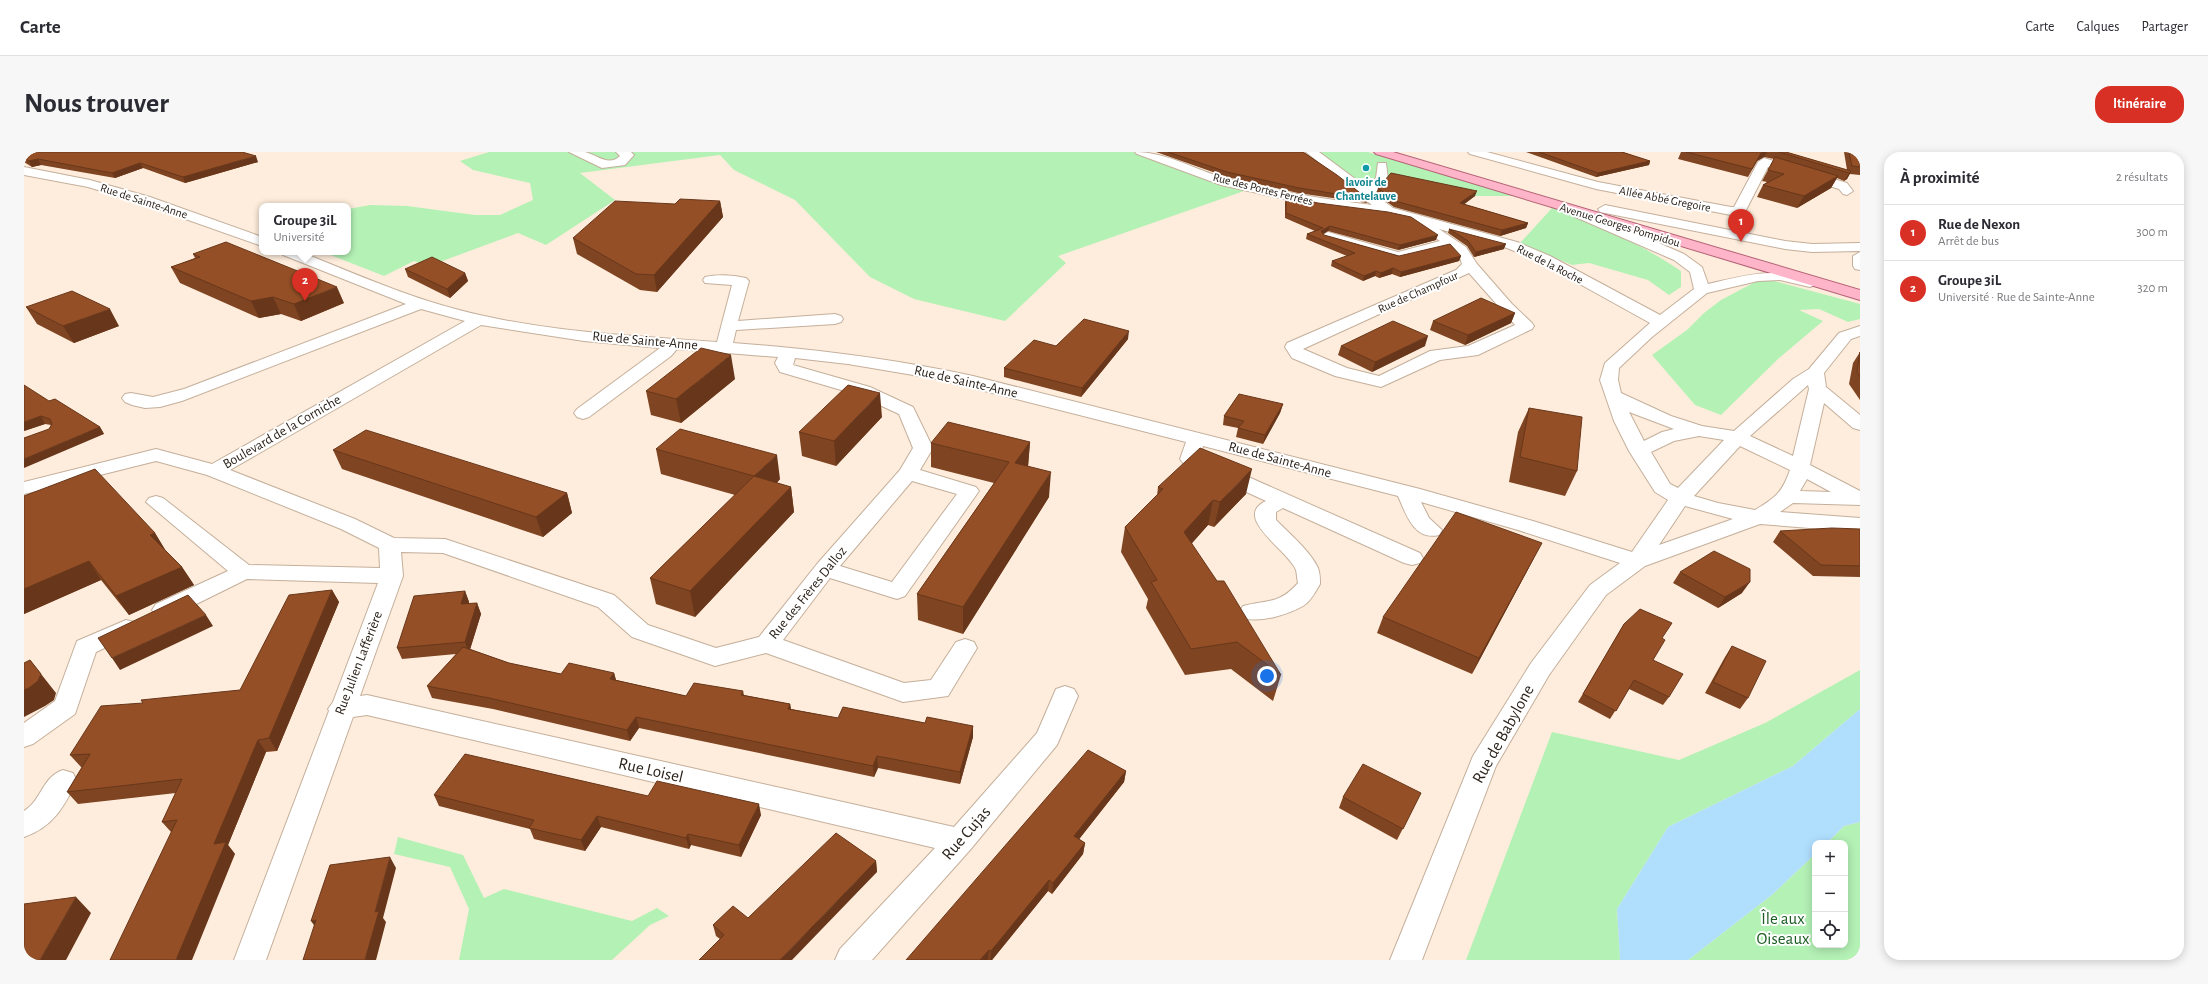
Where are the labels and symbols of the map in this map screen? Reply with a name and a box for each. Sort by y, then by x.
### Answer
marker: lavoir de Chantelauve [1361,163,1371,173]
street label: Rue des Portes Ferrées [1212,171,1314,207]
place label: lavoir de Chantelauve [1336,176,1396,202]
street label: Rue de Sainte-Anne [99,181,189,221]
street label: Allée Abbé Gregoire [1618,184,1712,214]
street label: Avenue Georges Pompidou [1558,201,1682,249]
pin: 1 [1728,209,1754,242]
street label: Rue de la Roche [1515,242,1585,286]
pin: 2 [292,268,318,301]
street label: Rue de Champfour [1376,269,1460,315]
street label: Rue de Sainte-Anne [592,329,698,353]
street label: Rue de Sainte-Anne [913,363,1019,401]
street label: Boulevard de la Corniche [221,393,343,471]
street label: Rue de Sainte-Anne [1227,440,1333,480]
street label: Rue des Frères Dalloz [767,544,850,642]
street label: Rue Julien Lafferière [333,609,385,717]
your location [1257,666,1277,686]
street label: Rue de Babylone [1469,682,1538,787]
street label: Rue Loisel [617,754,685,786]
street label: Rue Cujas [938,803,994,864]
park label: Île aux Oiseaux [1757,909,1810,947]

